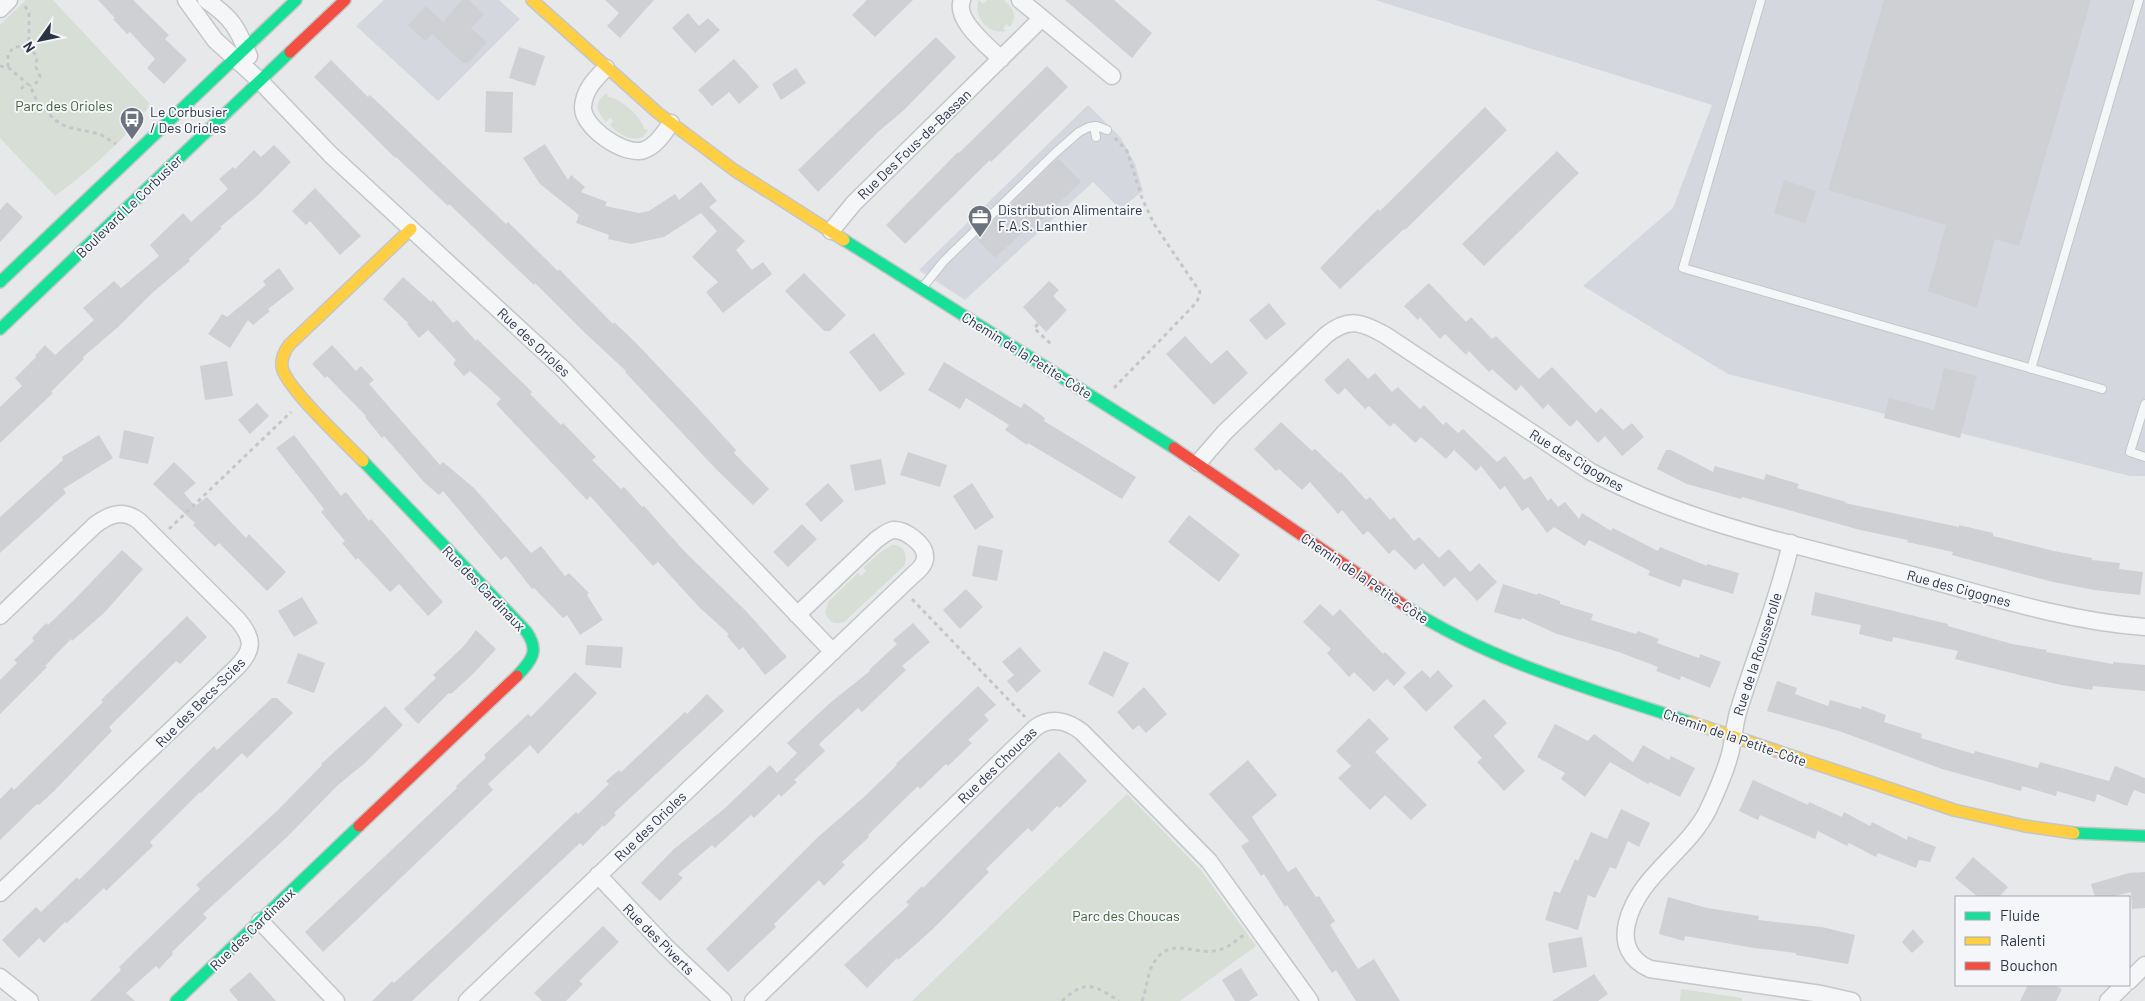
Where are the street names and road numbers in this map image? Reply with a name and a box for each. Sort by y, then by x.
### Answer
street label: Rue Des Fous-de-Bassan [854,85,974,203]
street label: Boulevard Le Corbusier [72,151,186,261]
street label: Rue des Orioles [494,304,574,380]
street label: Chemin de la Petite-Côte [959,308,1095,402]
street label: Rue des Cigognes [1527,425,1627,495]
street label: Chemin de la Petite-Côte [1298,529,1432,627]
street label: Rue des Cardinaux [439,542,529,634]
street label: Rue des Cigognes [1905,566,2013,610]
street label: Rue de la Rousserolle [1729,590,1785,718]
street label: Rue des Becs-Scies [152,653,249,750]
street label: Chemin de la Petite-Côte [1661,705,1809,769]
street label: Rue des Choucas [954,723,1040,807]
street label: Rue des Orioles [611,787,690,864]
street label: Rue des Cardinaux [206,884,298,974]
street label: Rue des Piverts [620,900,698,978]

